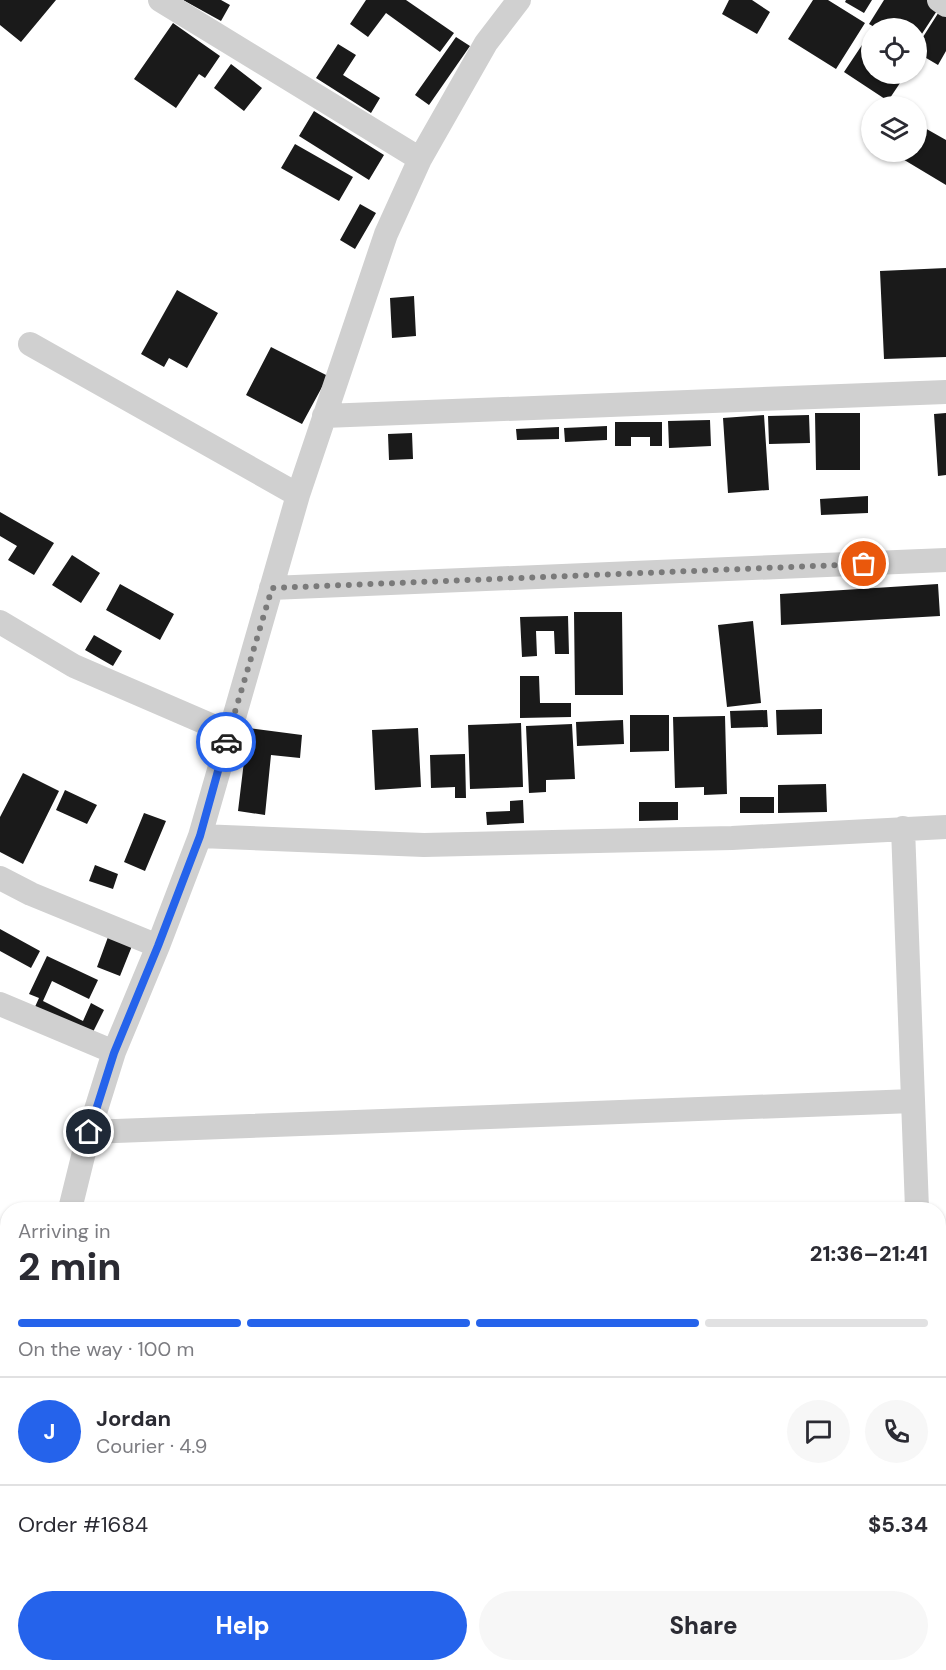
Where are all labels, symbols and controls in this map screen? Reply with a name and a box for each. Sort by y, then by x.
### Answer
map controls [861,18,927,162]
button: locate [861,18,927,84]
button: layers [861,96,927,162]
pin [838,538,889,589]
icon: bag [847,547,880,580]
courier [196,712,256,772]
icon: car [210,726,243,759]
pin [63,1106,114,1157]
icon: home [72,1115,105,1148]
text: Arriving in [18,1218,110,1244]
text: 21:36–21:41 [810,1239,928,1268]
text: 2 min [18,1241,122,1292]
text: On the way · 100 m [18,1336,194,1362]
button: chat [787,1400,850,1463]
button: phone [865,1400,928,1463]
text: Jordan [96,1404,171,1433]
text: J [44,1417,55,1446]
text: Courier · 4.9 [96,1433,207,1459]
text: Order #1684 [18,1510,148,1539]
text: $5.34 [868,1510,928,1539]
button: Help [18,1591,467,1660]
button: Share [479,1591,928,1660]

